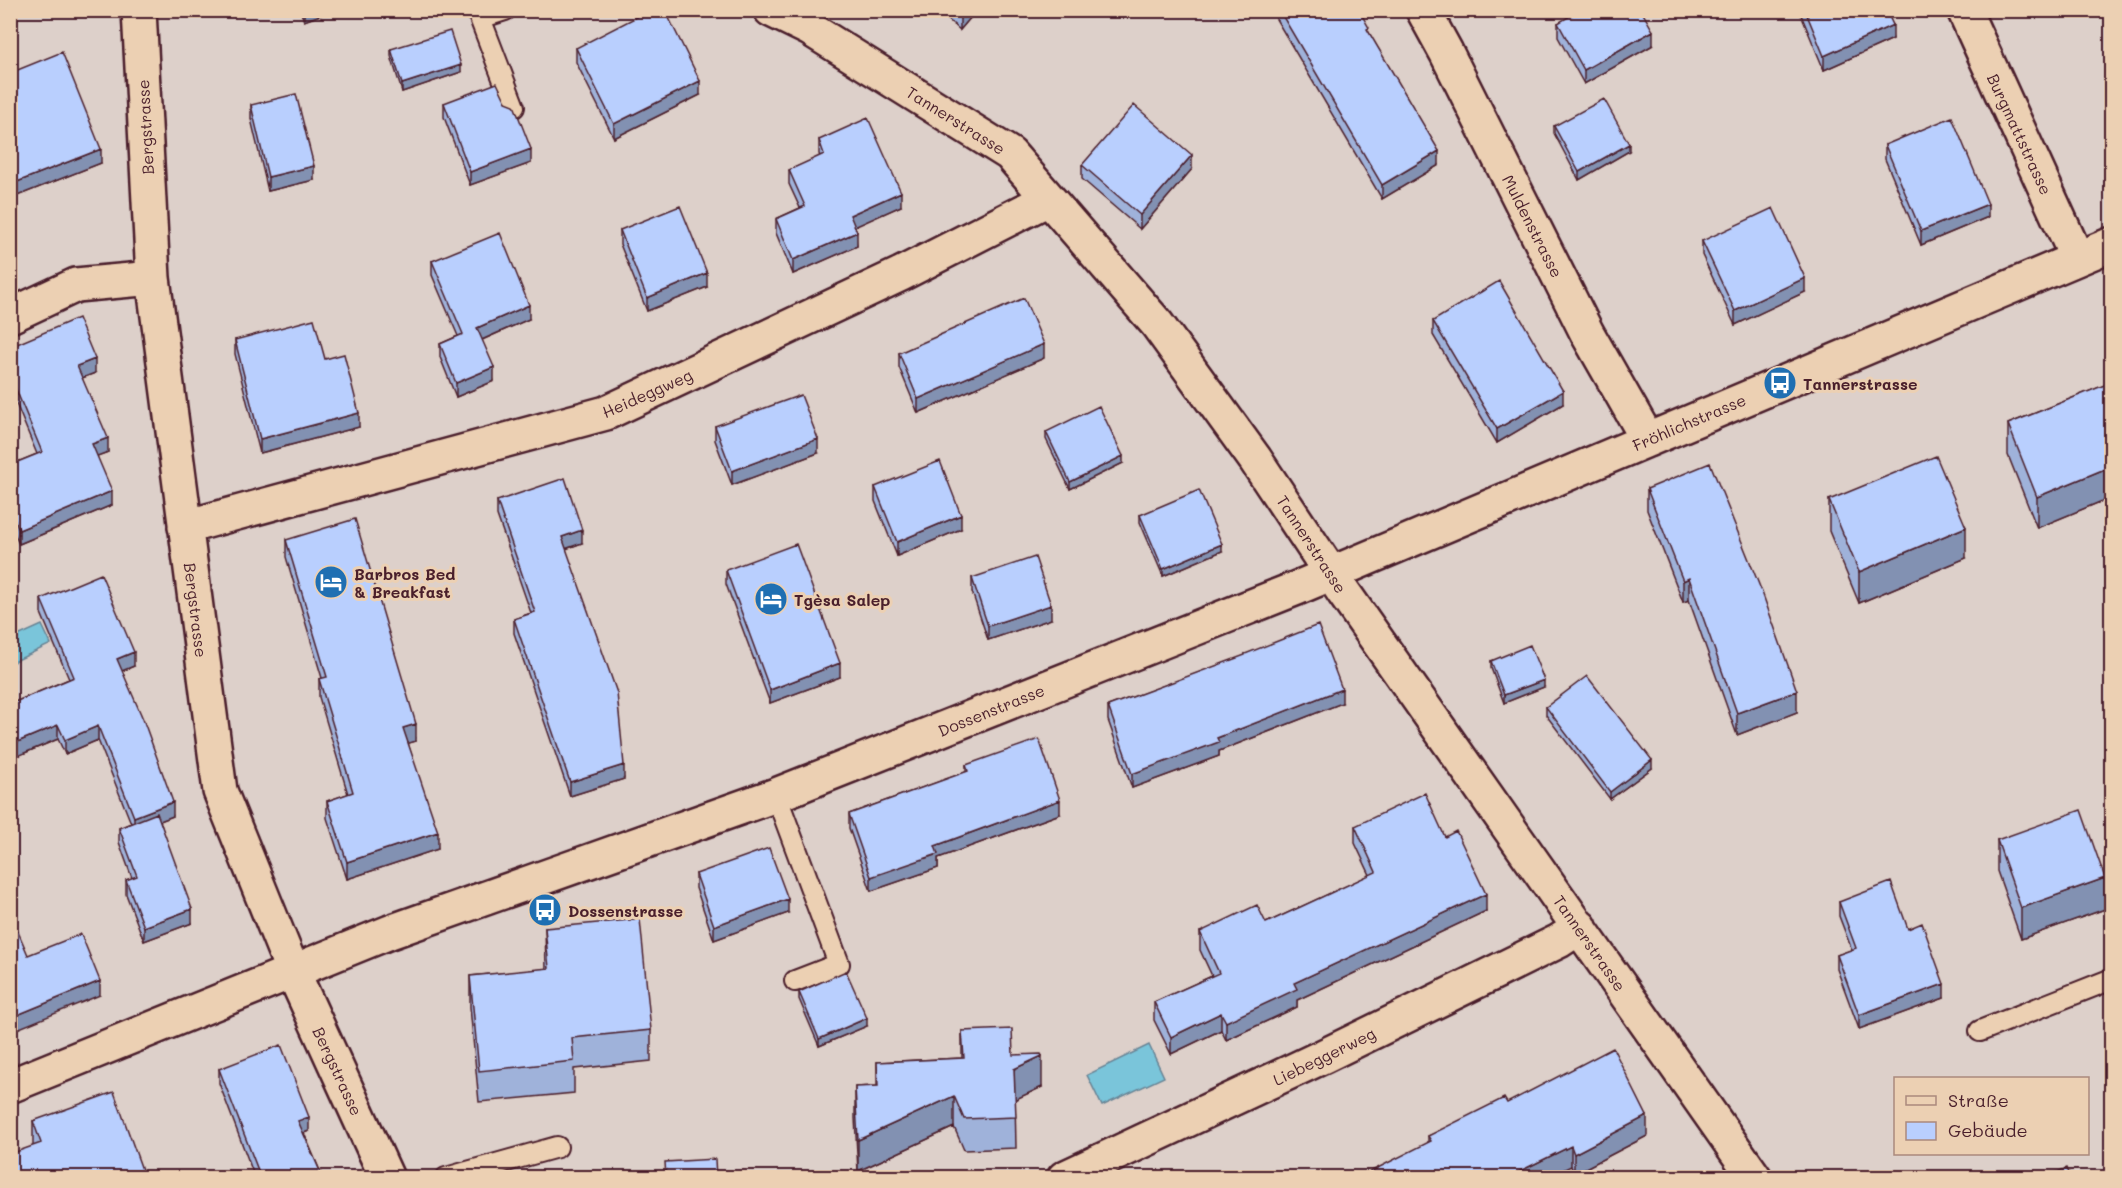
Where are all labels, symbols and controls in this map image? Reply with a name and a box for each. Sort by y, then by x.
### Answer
street label: Burgmattstrasse [1983,70,2057,198]
street label: Bergstrasse [132,79,158,175]
street label: Tannerstrasse [903,81,1009,159]
street label: Muldenstrasse [1498,171,1568,281]
street label: Heideggweg [599,364,695,422]
bus stop icon: Tannerstrasse [1762,365,1798,401]
place label: Tannerstrasse [1803,373,1918,394]
street label: Fröhlichstrasse [1629,389,1749,455]
street label: Tannerstrasse [1272,491,1352,597]
street label: Bergstrasse [180,561,212,659]
place label: Barbros Bed & Breakfast [354,563,455,602]
hotel icon: Barbros Bed & Breakfast [313,564,349,600]
hotel icon: Tgèsa Salep [753,581,789,617]
place label: Tgèsa Salep [794,589,890,610]
street label: Dossenstrasse [935,679,1047,741]
street label: Tannerstrasse [1549,891,1631,995]
bus stop icon: Dossenstrasse [527,892,563,928]
place label: Dossenstrasse [568,900,683,921]
street label: Liebeggerweg [1269,1022,1379,1090]
street label: Bergstrasse [308,1023,368,1119]
legend [1894,1077,2089,1155]
text: Straße [1948,1088,2009,1112]
text: Gebäude [1948,1118,2028,1142]

